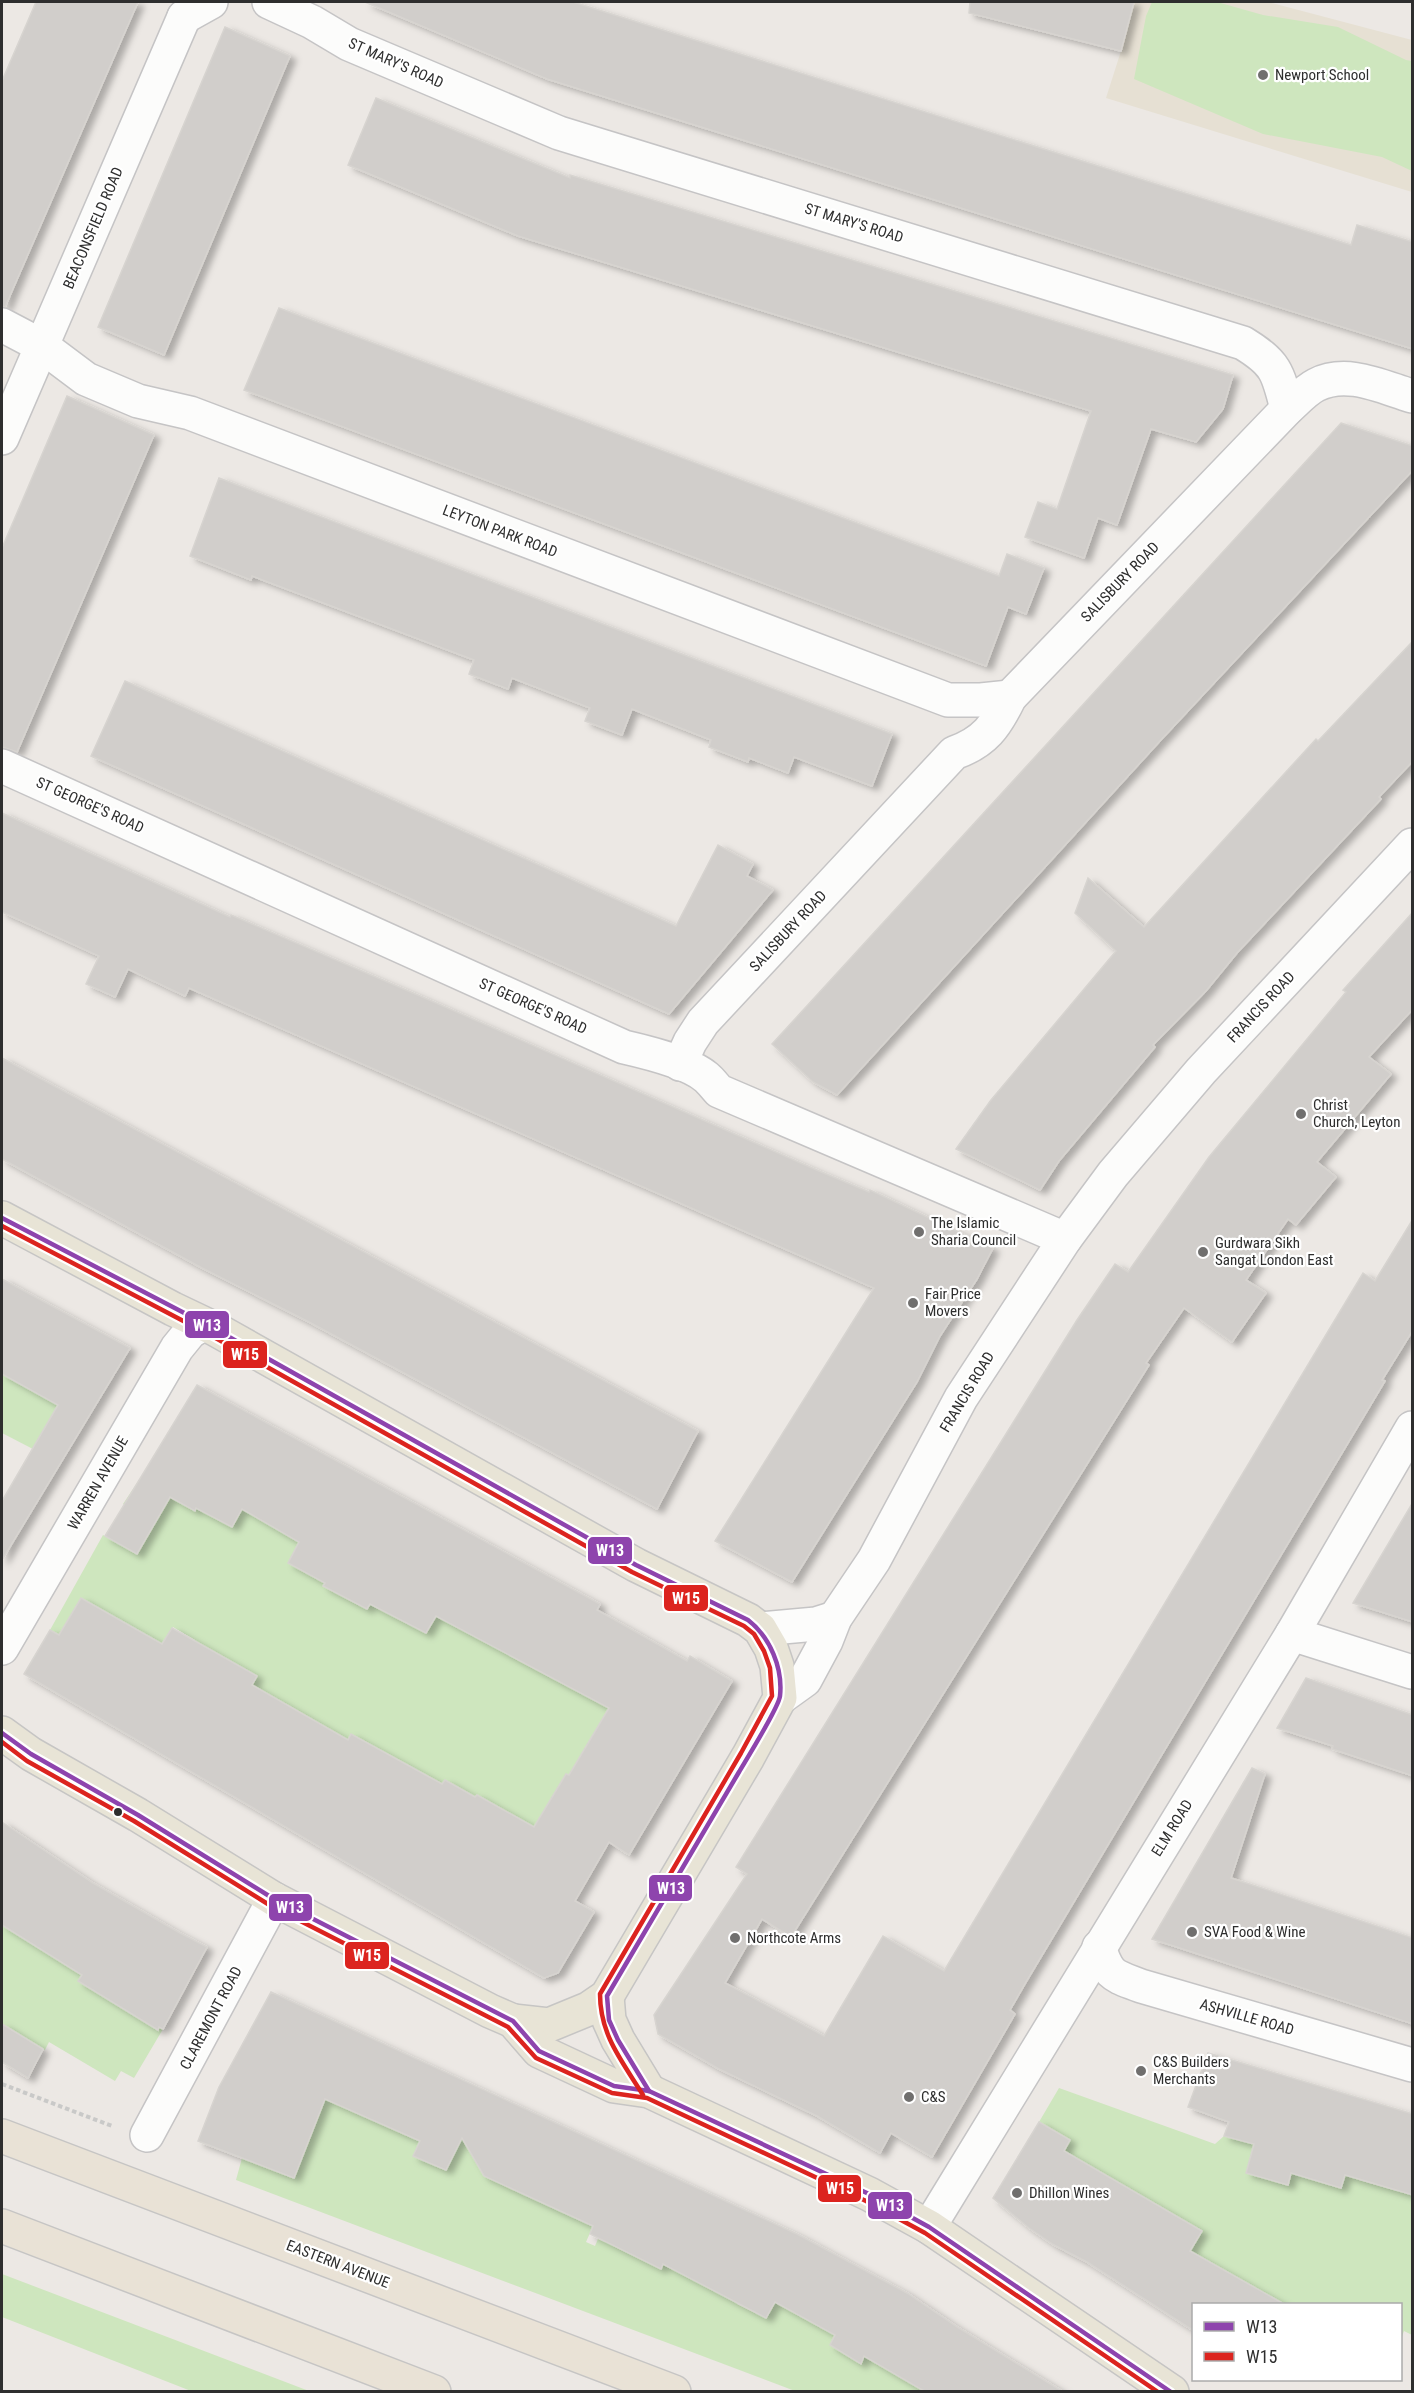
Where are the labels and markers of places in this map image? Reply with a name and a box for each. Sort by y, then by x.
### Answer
place label: Newport School [1275,66,1369,84]
marker: Newport School [1256,68,1270,82]
place label: Christ Church, Leyton [1313,1096,1400,1131]
marker: Christ Church, Leyton [1294,1107,1308,1121]
place label: The Islamic Sharia Council [931,1214,1016,1249]
marker: The Islamic Sharia Council [912,1225,926,1239]
place label: Gurdwara Sikh Sangat London East [1215,1234,1333,1269]
marker: Gurdwara Sikh Sangat London East [1196,1245,1210,1259]
place label: Fair Price Movers [925,1285,981,1320]
marker: Fair Price Movers [906,1296,920,1310]
unlabelled marker [112,1806,124,1818]
place label: SVA Food & Wine [1204,1923,1306,1941]
marker: SVA Food & Wine [1185,1925,1199,1939]
place label: Northcote Arms [747,1929,841,1947]
marker: Northcote Arms [728,1931,742,1945]
place label: C&S Builders Merchants [1153,2053,1229,2088]
marker: C&S Builders Merchants [1134,2064,1148,2078]
place label: C&S [921,2088,946,2106]
marker: C&S [902,2090,916,2104]
place label: Dhillon Wines [1029,2184,1110,2202]
marker: Dhillon Wines [1010,2186,1024,2200]

